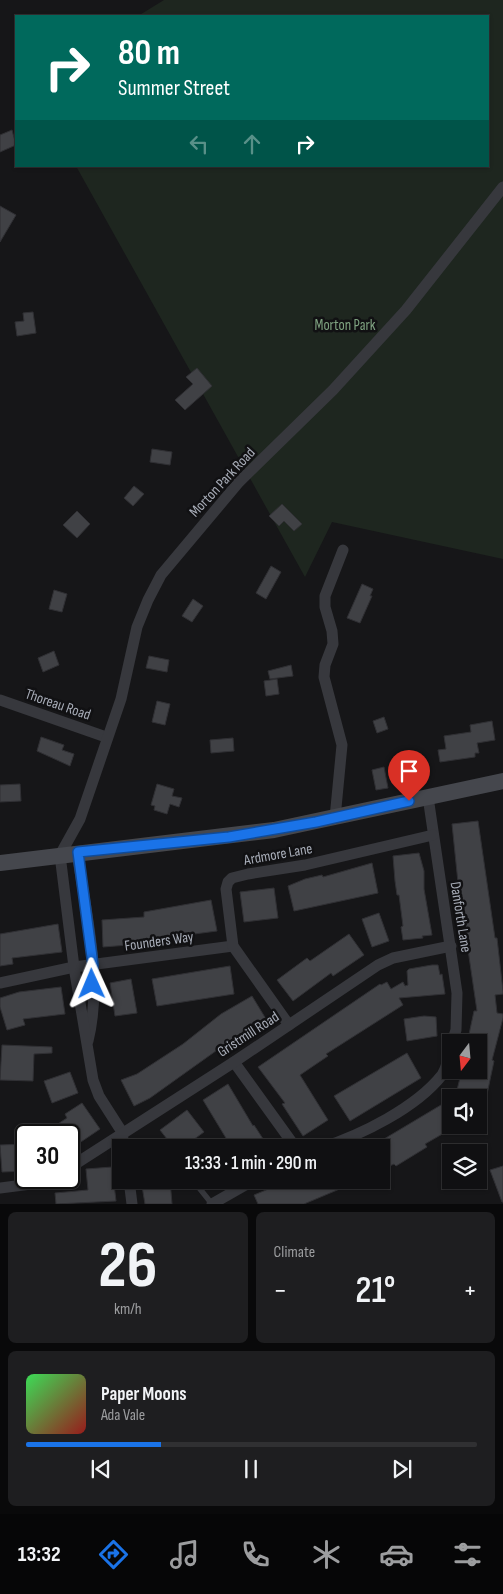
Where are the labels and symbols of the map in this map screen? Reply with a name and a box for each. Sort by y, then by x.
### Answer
park label: Morton Park [314,316,376,335]
street label: Morton Park Road [185,444,259,521]
street label: Thoreau Road [23,684,93,725]
pin [388,750,430,801]
street label: Ardmore Lane [241,839,314,870]
street label: Danforth Lane [446,880,475,954]
street label: Founders Way [123,927,195,956]
position arrow [65,957,117,1009]
street label: Gristmill Road [214,1007,283,1061]
north arrow [442,1034,488,1079]
speed limit sign: 30 [15,1124,80,1189]

